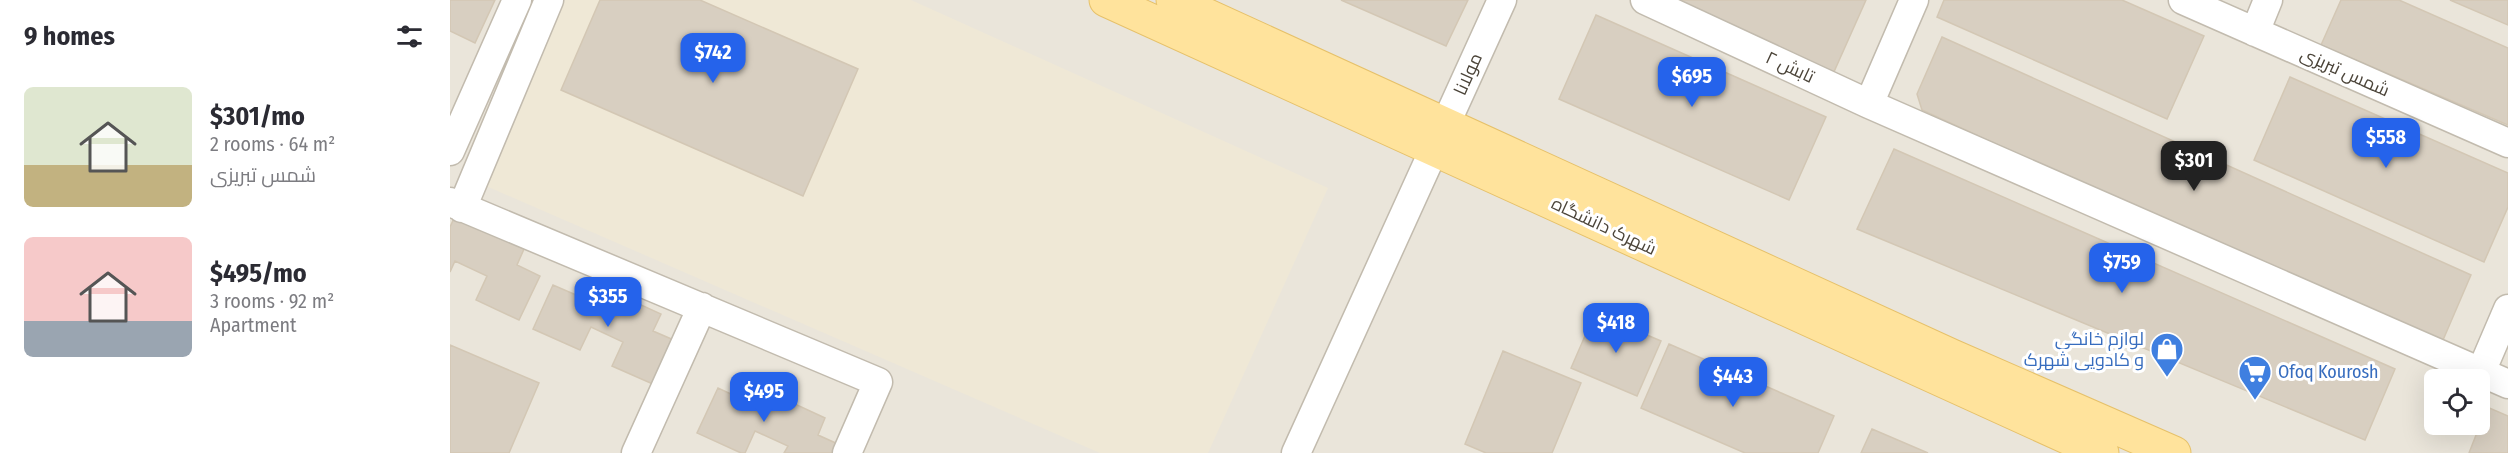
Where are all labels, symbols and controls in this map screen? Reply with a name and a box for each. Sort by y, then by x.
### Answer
icon: filters [393,20,426,53]
text: 9 homes [24,21,115,52]
pin: $742 [677,33,749,84]
text: $742 [695,40,731,64]
street label: شمس تبریزی [2297,43,2393,101]
street label: تابش ۲ [1762,46,1818,88]
street label: مولانا [1449,50,1487,98]
pin: $695 [1656,57,1728,108]
text: $695 [1672,64,1712,88]
text: $301/mo [210,101,305,132]
icon: home [72,111,144,183]
pin: $558 [2350,118,2422,169]
text: $558 [2366,125,2406,149]
text: 2 rooms · 64 m² [210,132,335,156]
pin: $301 [2158,141,2230,192]
text: $301 [2175,148,2213,172]
text: شمس تبریزی [210,163,316,187]
street label: شهرک دانشگاه [1548,192,1660,260]
pin: $759 [2086,243,2158,294]
text: $759 [2103,250,2141,274]
text: $495/mo [210,258,307,289]
icon: home [72,261,144,333]
pin: $355 [572,277,644,328]
text: $355 [589,284,627,308]
text: 3 rooms · 92 m² [210,289,334,313]
pin: $418 [1580,303,1652,354]
text: $418 [1597,310,1635,334]
text: Apartment [210,313,297,337]
place label: لوازم خانگی و کادویی شهرک [2024,328,2144,371]
shop icon: لوازم خانگی و کادویی شهرک [2149,331,2185,378]
supermarket icon: Ofoq Kourosh [2237,354,2273,401]
pin: $443 [1697,357,1769,408]
place label: Ofoq Kourosh [2278,361,2379,383]
text: $443 [1713,364,1753,388]
map controls [2424,369,2490,435]
button: locate [2424,369,2490,435]
pin: $495 [728,372,800,423]
text: $495 [744,379,784,403]

